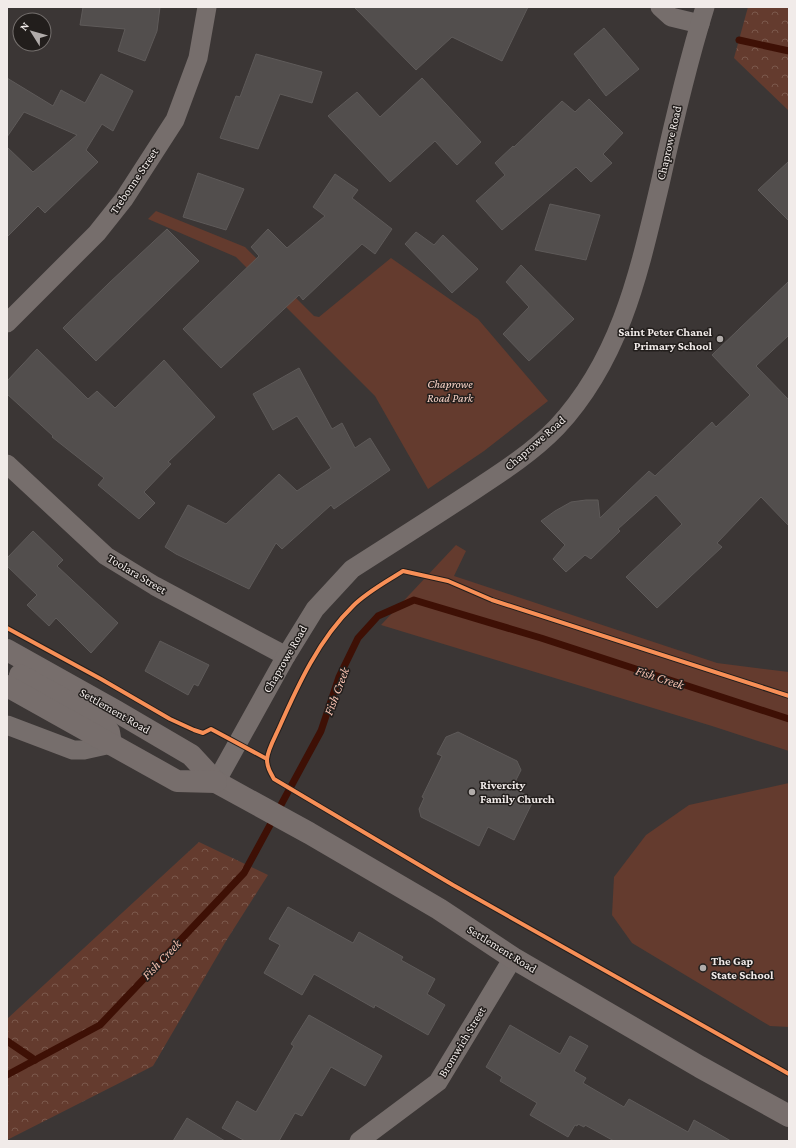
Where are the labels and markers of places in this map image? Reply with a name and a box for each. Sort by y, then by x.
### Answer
place label: Saint Peter Chanel Primary School [618,325,713,353]
marker: Saint Peter Chanel Primary School [715,334,725,344]
place label: Rivercity Family Church [480,778,555,806]
marker: Rivercity Family Church [467,787,477,797]
place label: The Gap State School [711,954,774,982]
marker: The Gap State School [698,963,708,973]

